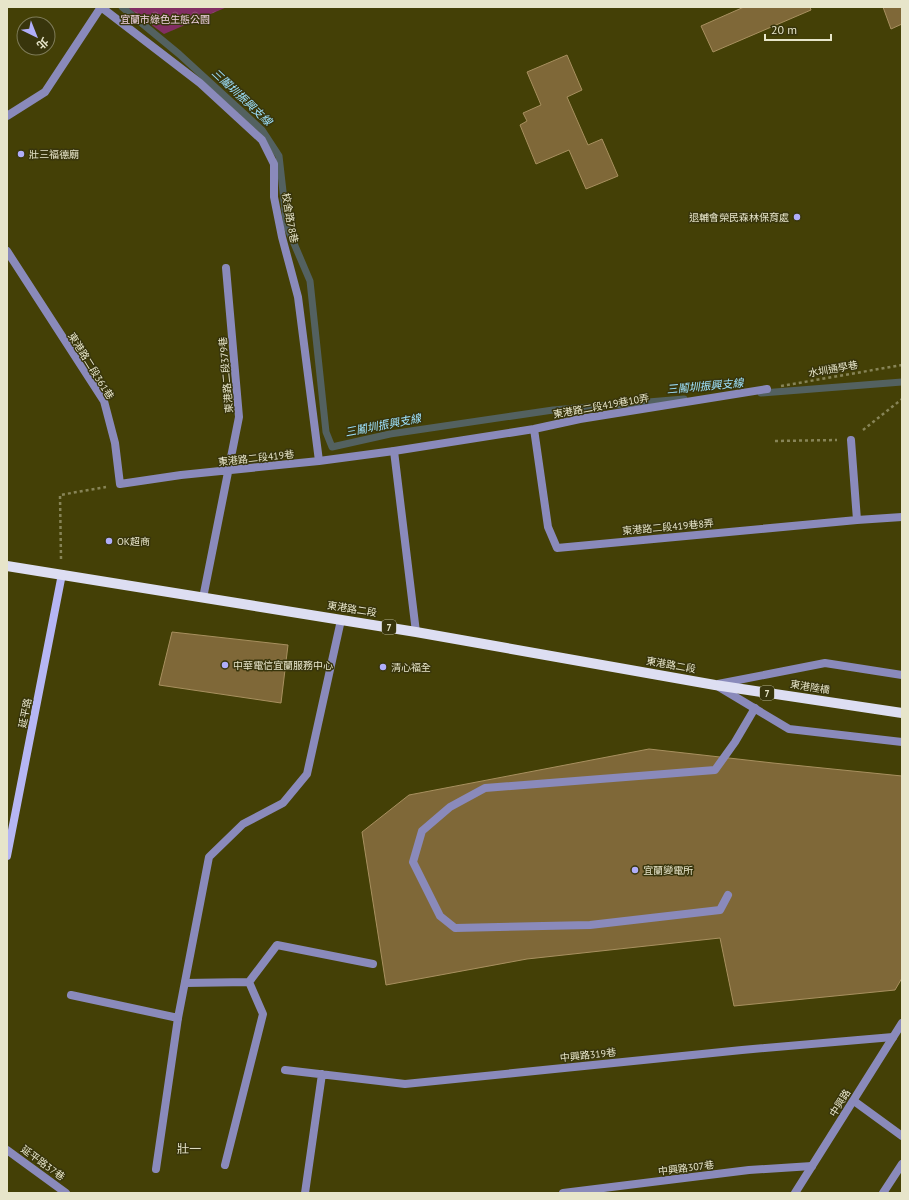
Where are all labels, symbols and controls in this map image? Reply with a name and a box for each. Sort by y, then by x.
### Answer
park label: 宜蘭市綠色生態公園 [120,13,210,26]
north arrow [16,16,56,56]
scale bar [765,16,831,42]
text: 20 m [771,22,797,37]
text: 北 [34,34,52,52]
water label: 三鬮圳振興支線 [209,66,276,130]
place label: 壯三福德廟 [29,148,79,161]
marker: 壯三福德廟 [16,149,26,159]
street label: 校舍路78巷 [279,192,301,244]
place label: 退輔會榮民森林保育處 [689,211,789,224]
marker: 退輔會榮民森林保育處 [792,212,802,222]
street label: 東港路二段361巷 [65,330,117,402]
street label: 東港路二段379巷 [216,336,236,414]
street label: 水圳通學巷 [807,358,859,380]
water label: 三鬮圳振興支線 [666,375,746,396]
street label: 東港路二段419巷10弄 [552,391,650,421]
water label: 三鬮圳振興支線 [344,410,424,439]
street label: 東港路二段419巷 [217,448,295,468]
street label: 東港路二段419巷8弄 [622,517,714,537]
place label: OK超商 [117,535,150,548]
marker: OK超商 [104,536,114,546]
street label: 東港路二段 [326,599,378,619]
road number: 7 [382,620,396,634]
street label: 東港路二段 [645,654,697,676]
place label: 中華電信宜蘭服務中心 [233,659,333,672]
marker: 中華電信宜蘭服務中心 [220,660,230,670]
place label: 清心福全 [391,661,431,674]
marker: 清心福全 [378,662,388,672]
street label: 東港陸橋 [789,677,831,697]
road number: 7 [760,686,774,700]
street label: 延平路 [16,697,34,729]
place label: 宜蘭變電所 [643,864,693,877]
marker: 宜蘭變電所 [630,865,640,875]
street label: 中興路319巷 [559,1046,617,1064]
street label: 中興路 [827,1087,853,1119]
district label: 壯一 [177,1141,201,1156]
street label: 延平路37巷 [19,1143,67,1183]
street label: 中興路307巷 [657,1158,715,1178]

